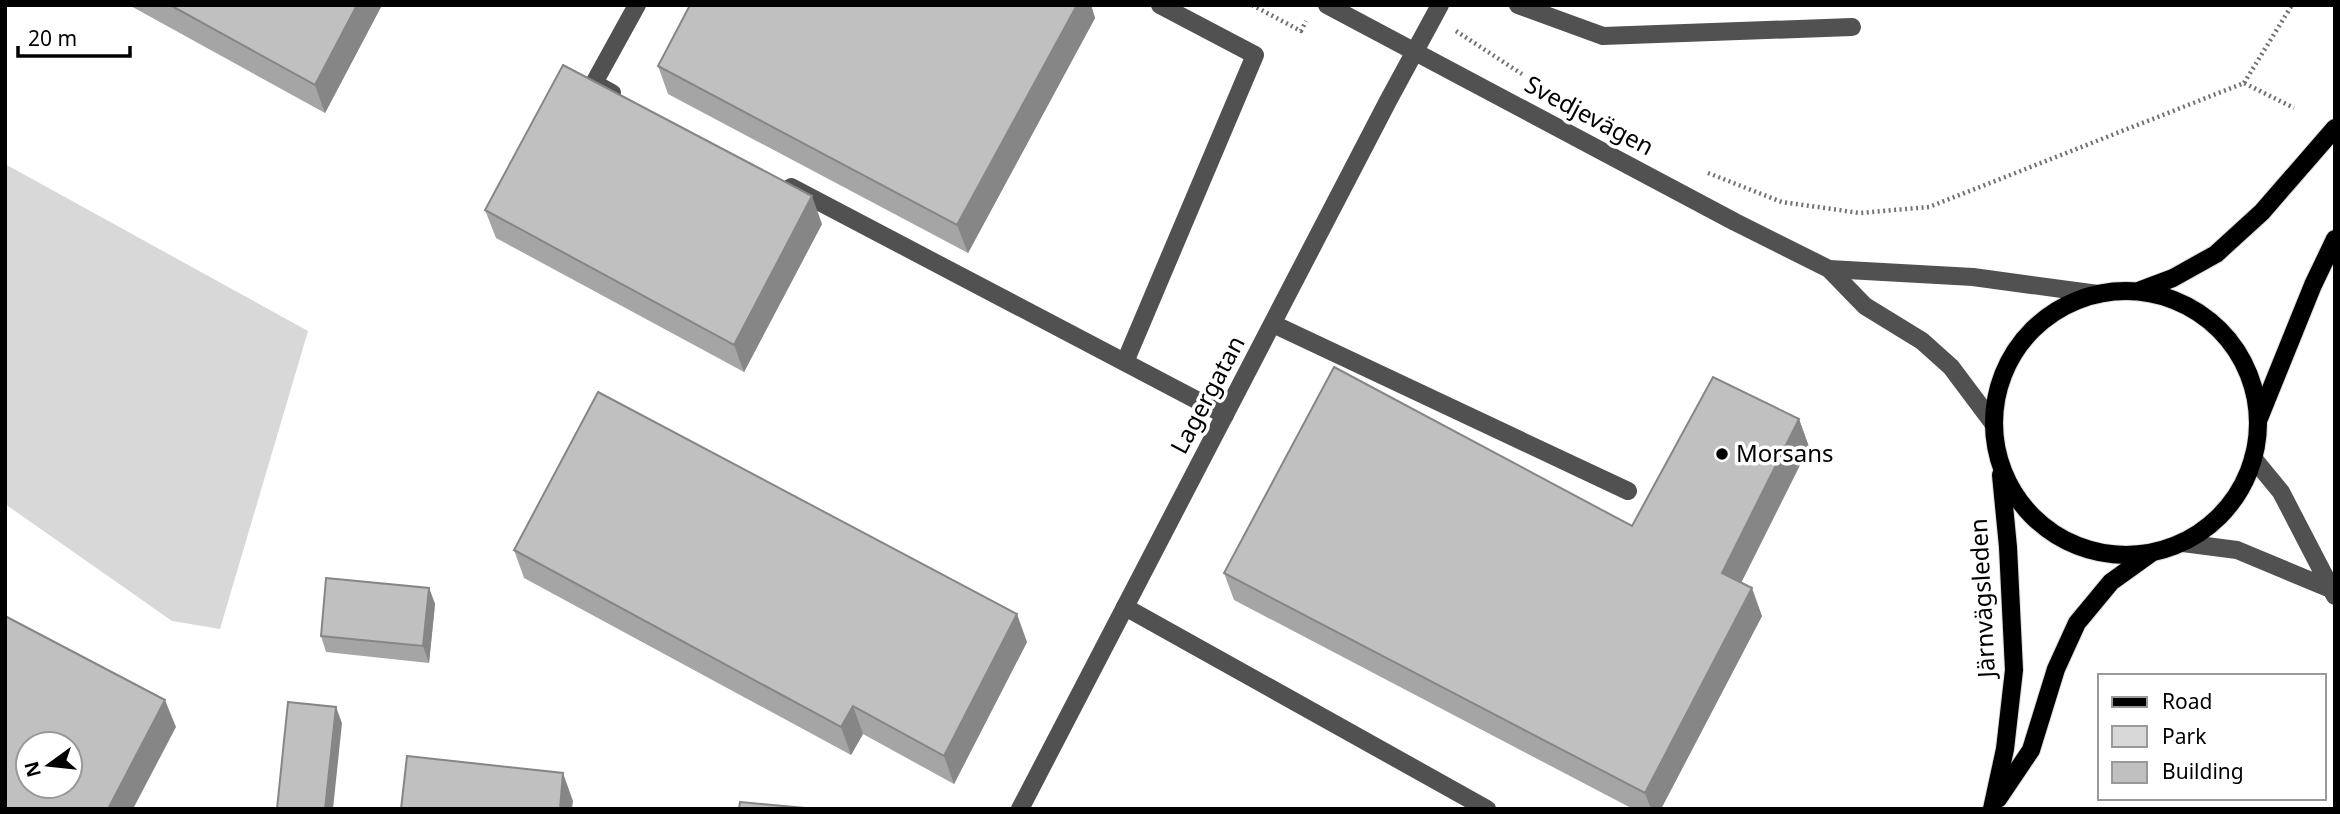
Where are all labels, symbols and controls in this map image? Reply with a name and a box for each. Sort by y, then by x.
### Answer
scale bar [18,14,130,58]
text: 20 m [28,24,77,52]
street label: Svedjevägen [1519,67,1660,163]
street label: Lagergatan [1162,330,1252,459]
place label: Morsans [1736,436,1834,469]
marker: Morsans [1714,446,1730,462]
street label: Järnvägsleden [1961,518,2002,681]
legend [2098,674,2326,800]
text: Road [2162,687,2212,715]
text: Park [2162,722,2207,750]
north arrow [14,730,84,800]
text: Building [2162,757,2244,785]
text: N [18,759,47,780]

